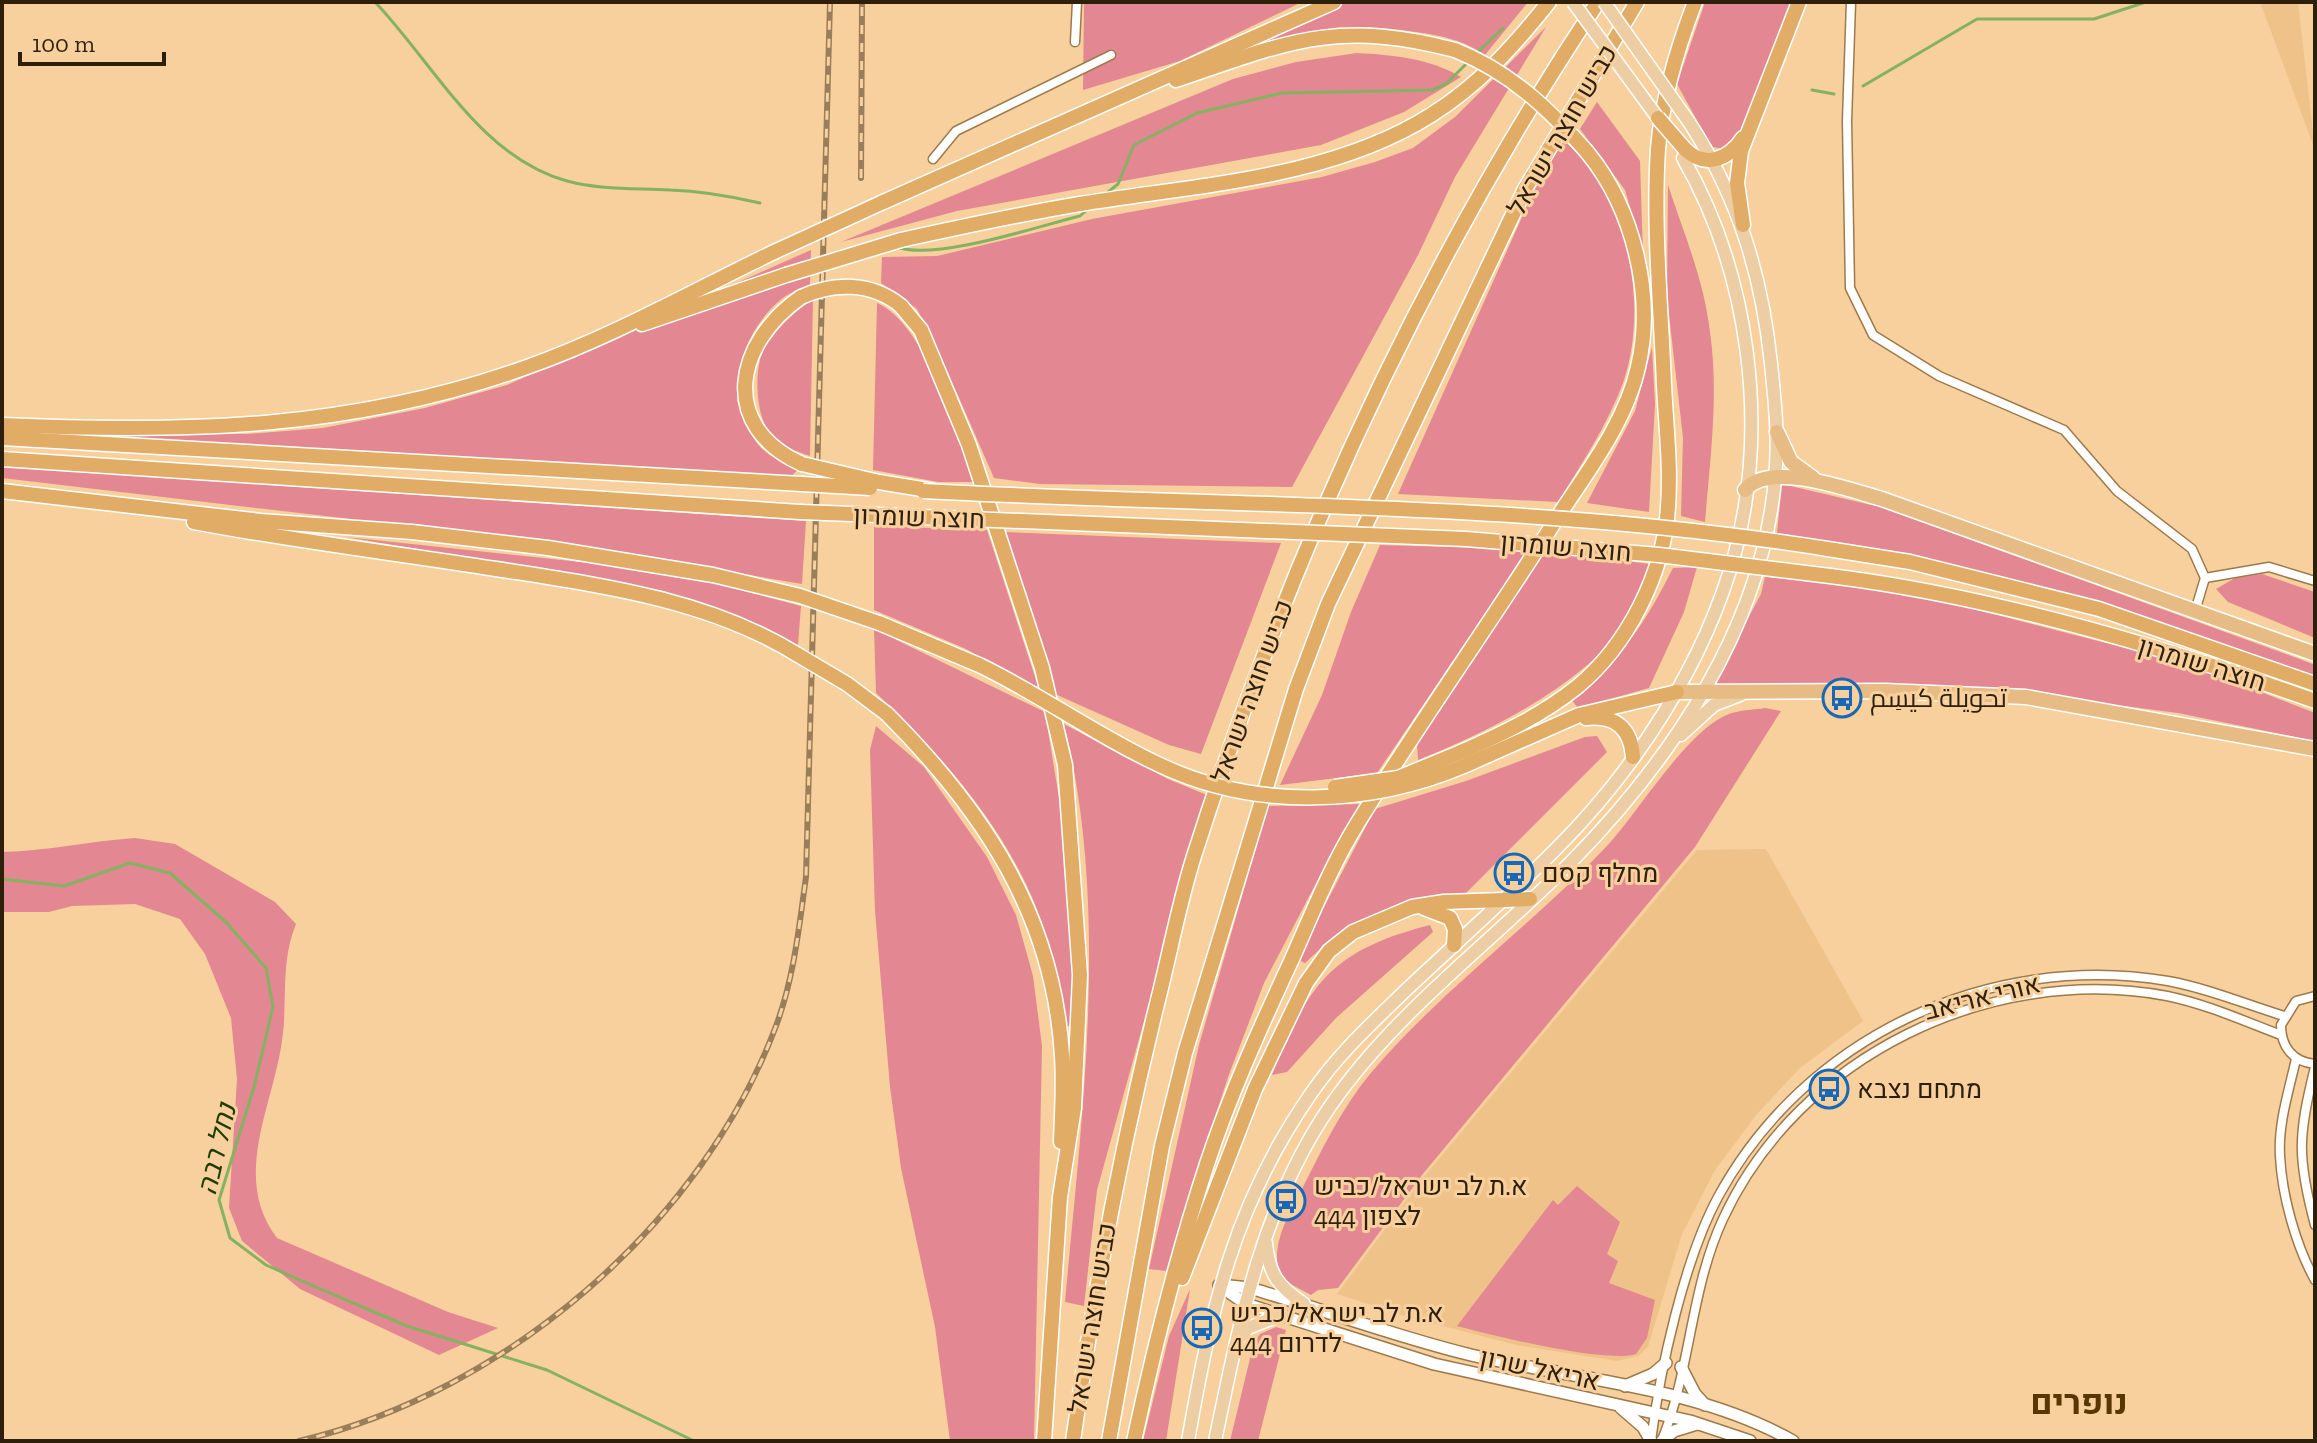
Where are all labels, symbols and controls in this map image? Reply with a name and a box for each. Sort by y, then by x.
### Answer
scale bar [20,16,164,66]
text: 100 m [32,29,95,58]
street label: כביש חוצה ישראל [1500,39,1624,221]
street label: חוצה שומרון [853,499,985,535]
street label: חוצה שומרון [1499,525,1633,569]
street label: כביש חוצה ישראל [1204,595,1300,787]
street label: חוצה שומרון [2134,629,2270,699]
bus stop icon: تحويلة كيسِم [1821,677,1863,719]
place label: تحويلة كيسِم [1870,682,2007,716]
bus stop icon: מחלף קסם [1493,852,1535,894]
place label: מחלף קסם [1542,857,1658,889]
street label: אורי אריאב [1921,967,2043,1027]
bus stop icon: מתחם נצבא [1808,1068,1850,1110]
place label: מתחם נצבא [1857,1073,1982,1105]
water label: נחל רבה [190,1098,243,1198]
place label: א.ת לב ישראל/כביש 444 לצפון [1314,1170,1528,1232]
bus stop icon: א.ת לב ישראל/כביש 444 לצפון [1265,1180,1307,1222]
street label: כביש חוצה ישראל [1061,1221,1123,1415]
place label: א.ת לב ישראל/כביש 444 לדרום [1230,1297,1444,1359]
bus stop icon: א.ת לב ישראל/כביש 444 לדרום [1181,1307,1223,1349]
street label: אריאל שרון [1477,1341,1603,1397]
district label: נופרים [2030,1382,2128,1423]

